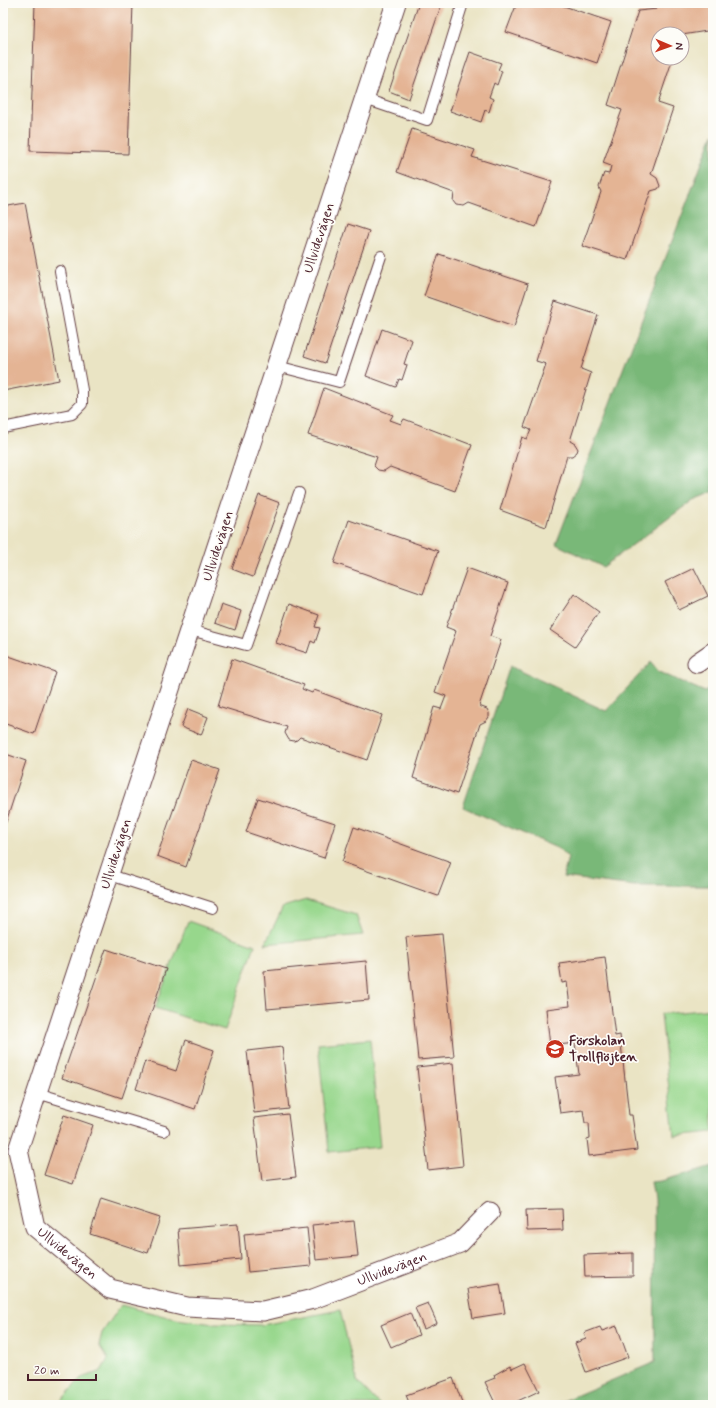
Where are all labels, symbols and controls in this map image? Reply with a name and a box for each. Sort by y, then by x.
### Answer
north arrow [650,26,690,66]
text: N [672,42,686,50]
street label: Ullvidevägen [299,201,339,275]
street label: Ullvidevägen [198,509,238,583]
street label: Ullvidevägen [96,817,136,891]
place label: Förskolan Trollflöjten [569,1032,638,1066]
school or university icon: Förskolan Trollflöjten [544,1038,566,1060]
street label: Ullvidevägen [33,1223,101,1284]
street label: Ullvidevägen [355,1247,429,1290]
scale bar [28,1356,96,1382]
text: 20 m [34,1363,60,1379]

